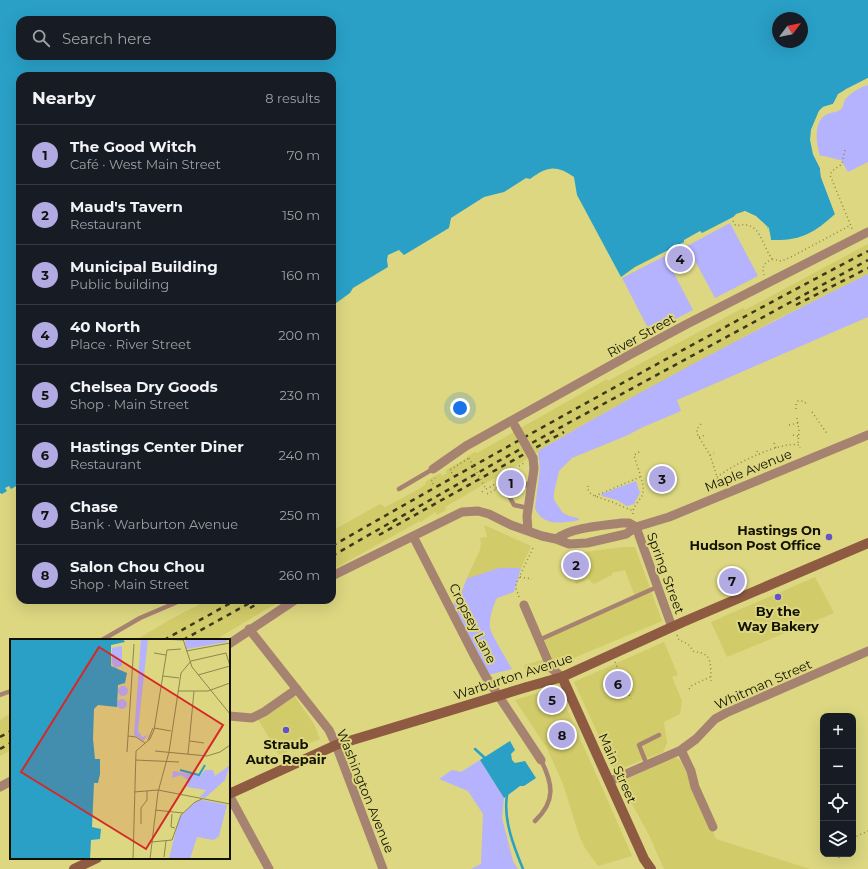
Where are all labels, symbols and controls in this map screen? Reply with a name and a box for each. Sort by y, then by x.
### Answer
north arrow [772,12,808,48]
search box [16,16,336,60]
icon: search [30,27,52,49]
text: Search here [62,29,151,48]
text: Nearby [32,88,96,108]
text: 8 results [265,90,320,106]
text: The Good Witch [70,137,197,156]
text: 1 [42,147,48,163]
text: 70 m [287,147,320,163]
text: Café · West Main Street [70,156,221,172]
text: Maud's Tavern [70,197,183,216]
text: 2 [41,207,49,223]
text: 150 m [282,207,320,223]
text: Restaurant [70,216,141,232]
pin: 4 [667,244,693,274]
text: Municipal Building [70,257,218,276]
text: 3 [41,267,49,283]
text: 160 m [282,267,320,283]
text: Public building [70,276,169,292]
street label: River Street [604,310,678,360]
text: 40 North [70,317,140,336]
text: 4 [41,327,49,343]
text: 200 m [278,327,320,343]
text: Place · River Street [70,336,191,352]
text: Chelsea Dry Goods [70,377,218,396]
text: 5 [41,387,49,403]
text: 230 m [279,387,320,403]
text: Shop · Main Street [70,396,189,412]
your location [450,398,470,418]
text: Hastings Center Diner [70,437,244,456]
street label: Maple Avenue [702,445,794,495]
text: 6 [41,447,49,463]
text: 240 m [279,447,320,463]
text: Restaurant [70,456,141,472]
pin: 3 [649,464,675,494]
pin: 1 [498,468,524,498]
text: Chase [70,497,118,516]
text: 7 [41,507,49,523]
text: 250 m [279,507,320,523]
text: Bank · Warburton Avenue [70,516,238,532]
place label: Hastings On Hudson Post Office [690,522,821,553]
street label: Spring Street [644,530,688,616]
marker: Hastings On Hudson Post Office [824,532,834,542]
pin: 2 [563,550,589,580]
text: Salon Chou Chou [70,557,205,576]
pin: 7 [719,566,745,596]
text: 8 [41,567,49,583]
text: 260 m [279,567,320,583]
text: Shop · Main Street [70,576,189,592]
street label: Cropsey Lane [446,580,500,666]
marker: By the Way Bakery [773,592,783,602]
place label: By the Way Bakery [737,603,819,634]
inset map [10,639,230,859]
street label: Warburton Avenue [452,649,575,703]
street label: Whitman Street [712,655,814,713]
pin: 6 [605,669,631,699]
pin: 5 [539,685,565,715]
map controls [820,713,856,857]
button: + [820,713,856,749]
pin: 8 [549,720,575,750]
marker: Straub Auto Repair [281,725,291,735]
street label: Washington Avenue [334,727,398,855]
street label: Main Street [595,730,641,806]
place label: Straub Auto Repair [245,736,327,767]
button: − [820,749,856,785]
button: locate [820,785,856,821]
button: layers [820,821,856,857]

